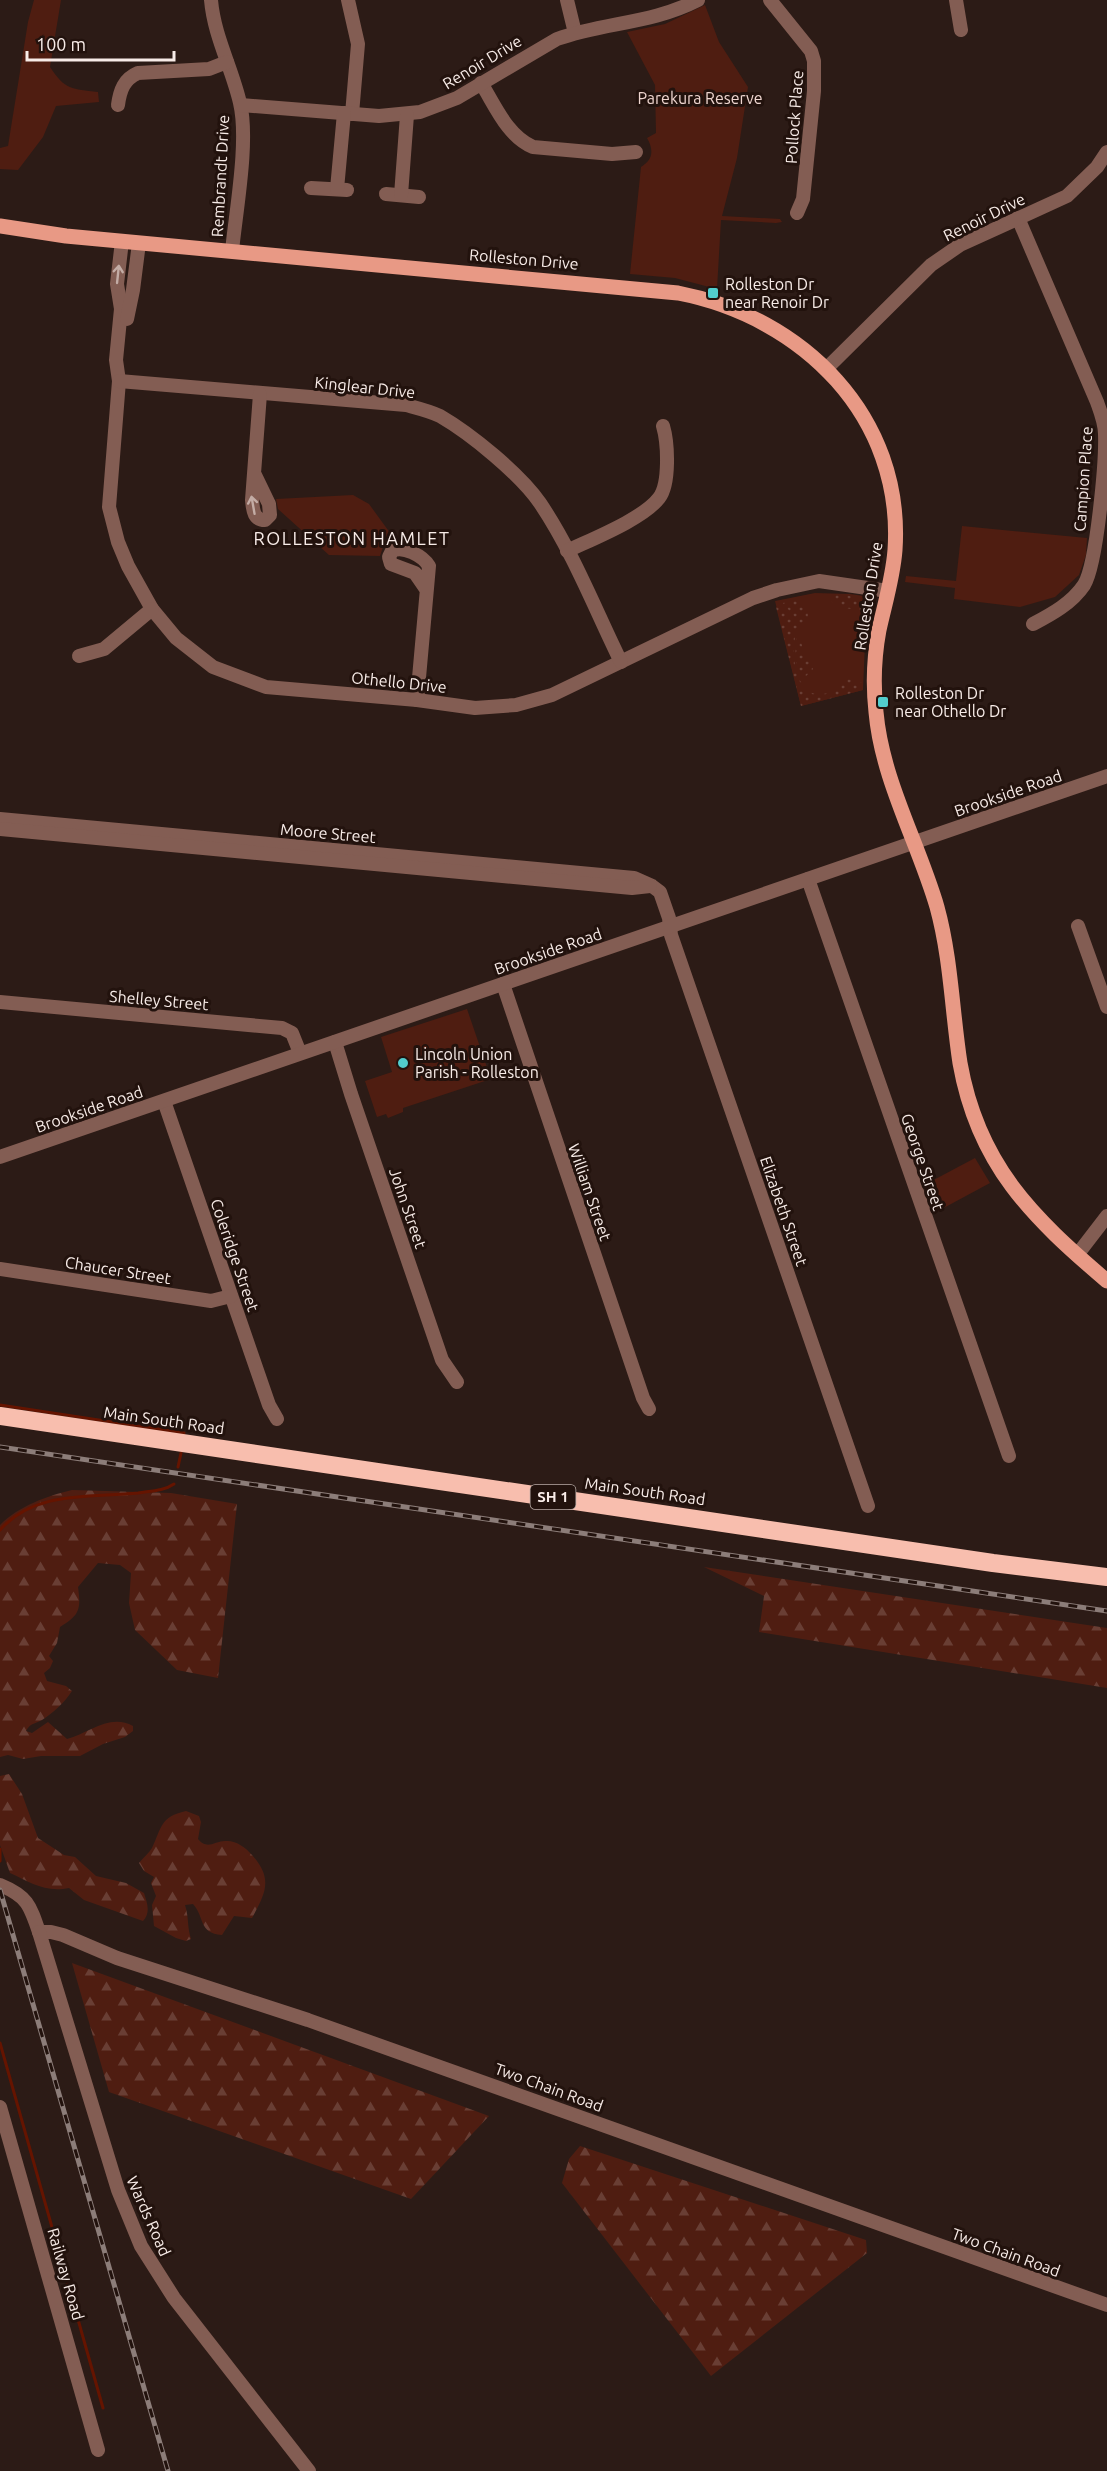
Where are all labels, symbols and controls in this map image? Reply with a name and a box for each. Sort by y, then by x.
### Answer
scale bar [27,24,174,62]
street label: Renoir Drive [439,31,525,93]
text: 100 m [36,34,86,54]
street label: Pollock Place [782,70,806,164]
park label: Parekura Reserve [637,89,763,107]
street label: Rembrandt Drive [208,114,232,238]
street label: Renoir Drive [940,189,1028,245]
street label: Rolleston Drive [469,245,579,273]
one-way arrow [113,265,124,285]
place label: Rolleston Dr near Renoir Dr [725,275,829,311]
marker: Rolleston Dr near Renoir Dr [706,286,720,300]
street label: Kinglear Drive [314,373,416,401]
street label: Campion Place [1070,426,1096,532]
one-way arrow [248,496,259,515]
district label: ROLLESTON HAMLET [254,528,450,548]
street label: Rolleston Drive [851,540,885,652]
street label: Othello Drive [350,668,448,696]
place label: Rolleston Dr near Othello Dr [895,684,1006,720]
marker: Rolleston Dr near Othello Dr [876,695,890,709]
street label: Brookside Road [952,766,1064,820]
street label: Moore Street [279,820,377,846]
street label: Brookside Road [492,924,604,978]
street label: Shelley Street [109,987,210,1013]
place label: Lincoln Union Parish - Rolleston [415,1045,539,1081]
marker: Lincoln Union Parish - Rolleston [396,1056,410,1070]
street label: Brookside Road [33,1082,145,1136]
street label: George Street [898,1111,948,1213]
street label: William Street [565,1141,615,1244]
street label: Elizabeth Street [757,1154,811,1269]
street label: John Street [386,1165,430,1251]
street label: Coleridge Street [207,1196,263,1314]
street label: Chaucer Street [64,1253,173,1287]
street label: Main South Road [103,1403,225,1437]
street label: Main South Road [584,1474,706,1508]
road number: SH 1 [530,1485,576,1509]
street label: Two Chain Road [492,2059,606,2115]
street label: Wards Road [123,2173,175,2259]
street label: Two Chain Road [949,2224,1063,2280]
street label: Railway Road [44,2226,88,2322]

